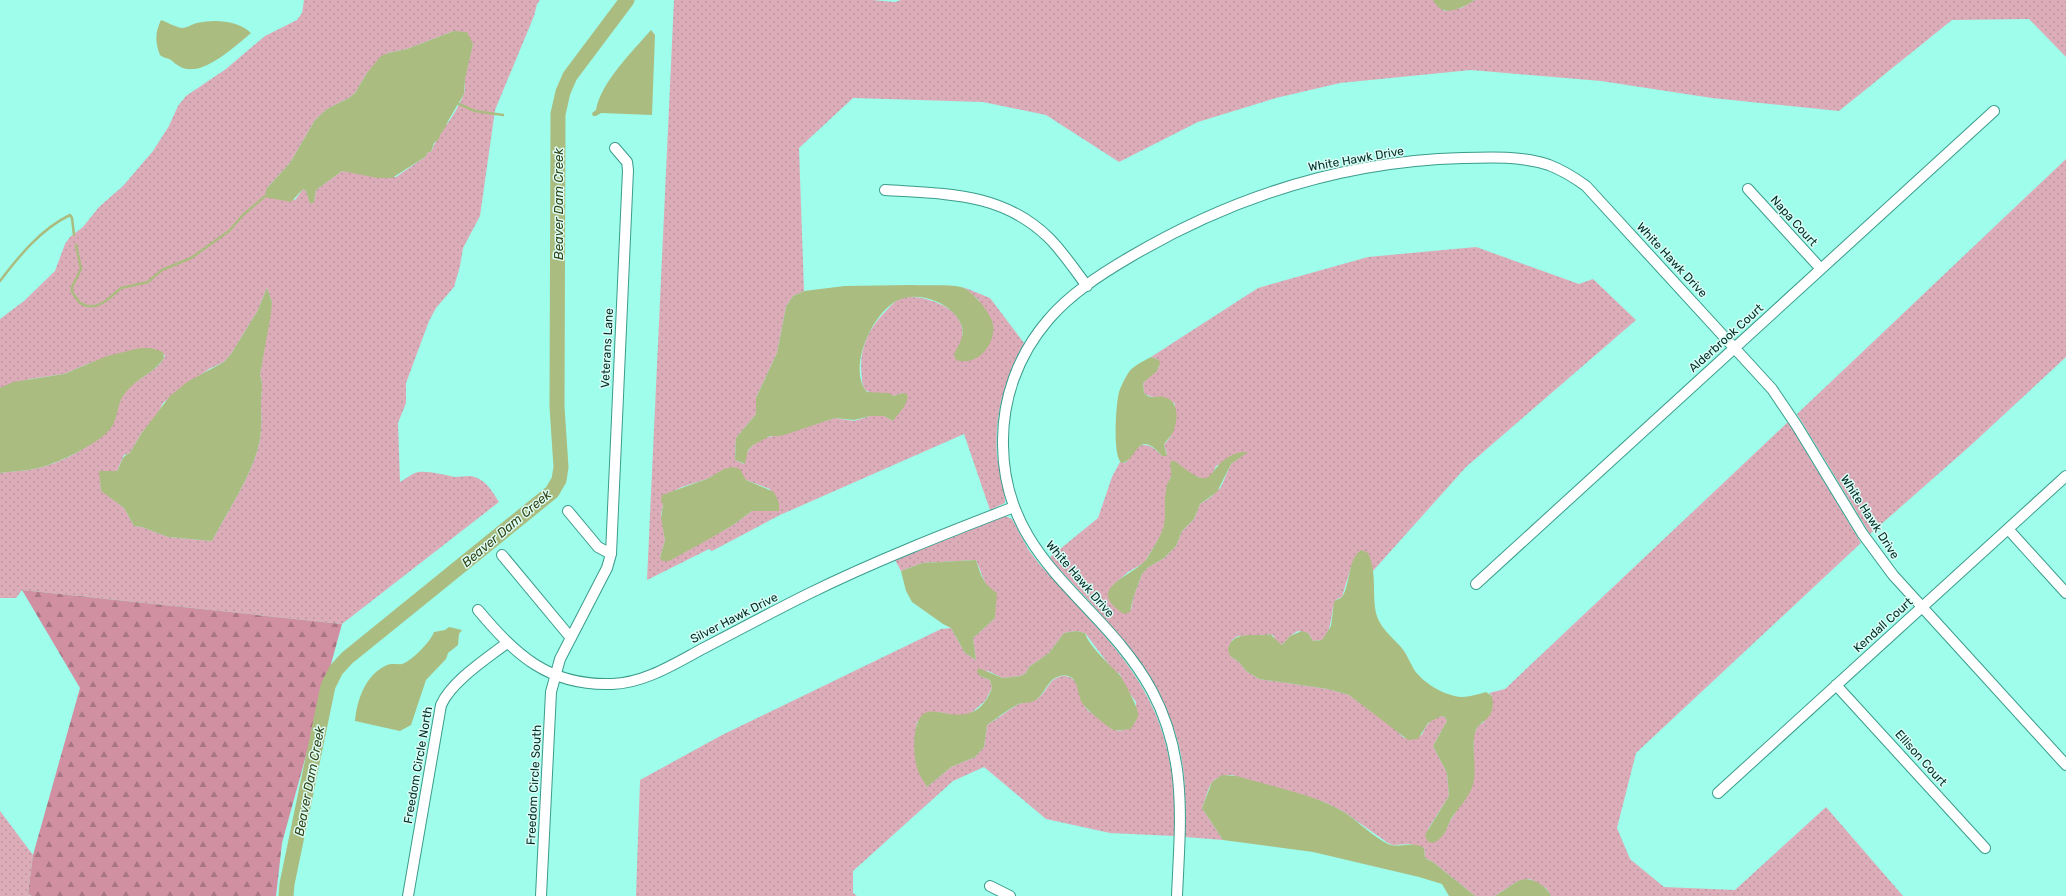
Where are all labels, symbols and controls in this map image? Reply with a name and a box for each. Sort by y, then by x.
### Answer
street label: White Hawk Drive [1307,144,1405,174]
water label: Beaver Dam Creek [551,148,566,260]
street label: Napa Court [1768,193,1820,249]
street label: White Hawk Drive [1634,220,1710,300]
street label: Alderbrook Court [1686,301,1766,375]
street label: Veterans Lane [598,307,616,388]
street label: White Hawk Drive [1838,473,1902,562]
water label: Beaver Dam Creek [459,487,554,570]
street label: White Hawk Drive [1043,538,1117,620]
street label: Silver Hawk Drive [688,590,780,646]
street label: Kendall Court [1851,595,1916,655]
street label: Freedom Circle North [401,705,435,825]
water label: Beaver Dam Creek [291,724,328,837]
street label: Freedom Circle South [524,724,544,846]
street label: Ellison Court [1892,727,1950,789]

